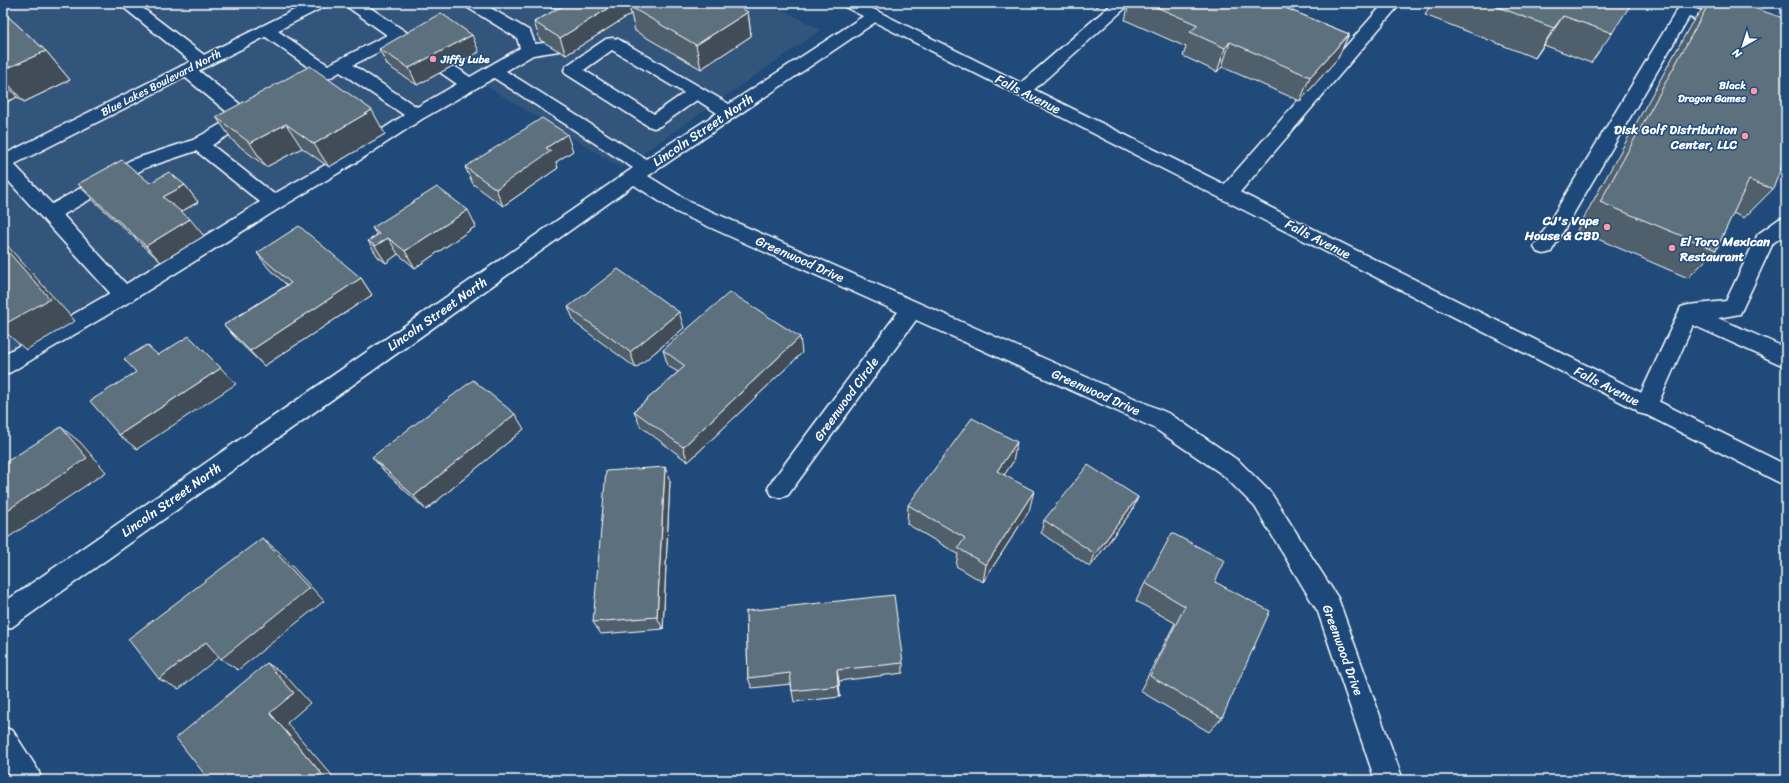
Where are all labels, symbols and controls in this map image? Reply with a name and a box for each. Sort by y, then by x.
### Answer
north arrow [1723,26,1763,66]
text: N [1728,43,1747,64]
street label: Blue Lakes Boulevard North [97,44,225,122]
place label: Jiffy Lube [440,50,490,69]
marker: Jiffy Lube [428,54,438,64]
street label: Falls Avenue [991,68,1065,120]
place label: Black Dragon Games [1678,76,1747,108]
marker: Black Dragon Games [1749,86,1759,96]
street label: Lincoln Street North [648,87,759,173]
place label: Disk Golf Distribution Center, LLC [1614,118,1738,156]
marker: Disk Golf Distribution Center, LLC [1740,131,1750,141]
place label: CJ's Vape House & CBD [1524,209,1599,247]
street label: Falls Avenue [1281,213,1355,265]
marker: CJ's Vape House & CBD [1602,222,1612,232]
street label: Greenwood Drive [752,229,848,289]
place label: El Toro Mexican Restaurant [1679,230,1771,268]
marker: El Toro Mexican Restaurant [1667,243,1677,253]
street label: Lincoln Street North [382,271,492,357]
street label: Greenwood Circle [807,352,885,446]
street label: Falls Avenue [1570,360,1644,412]
street label: Greenwood Drive [1048,362,1144,422]
street label: Lincoln Street North [116,457,226,543]
street label: Greenwood Drive [1316,601,1370,699]

